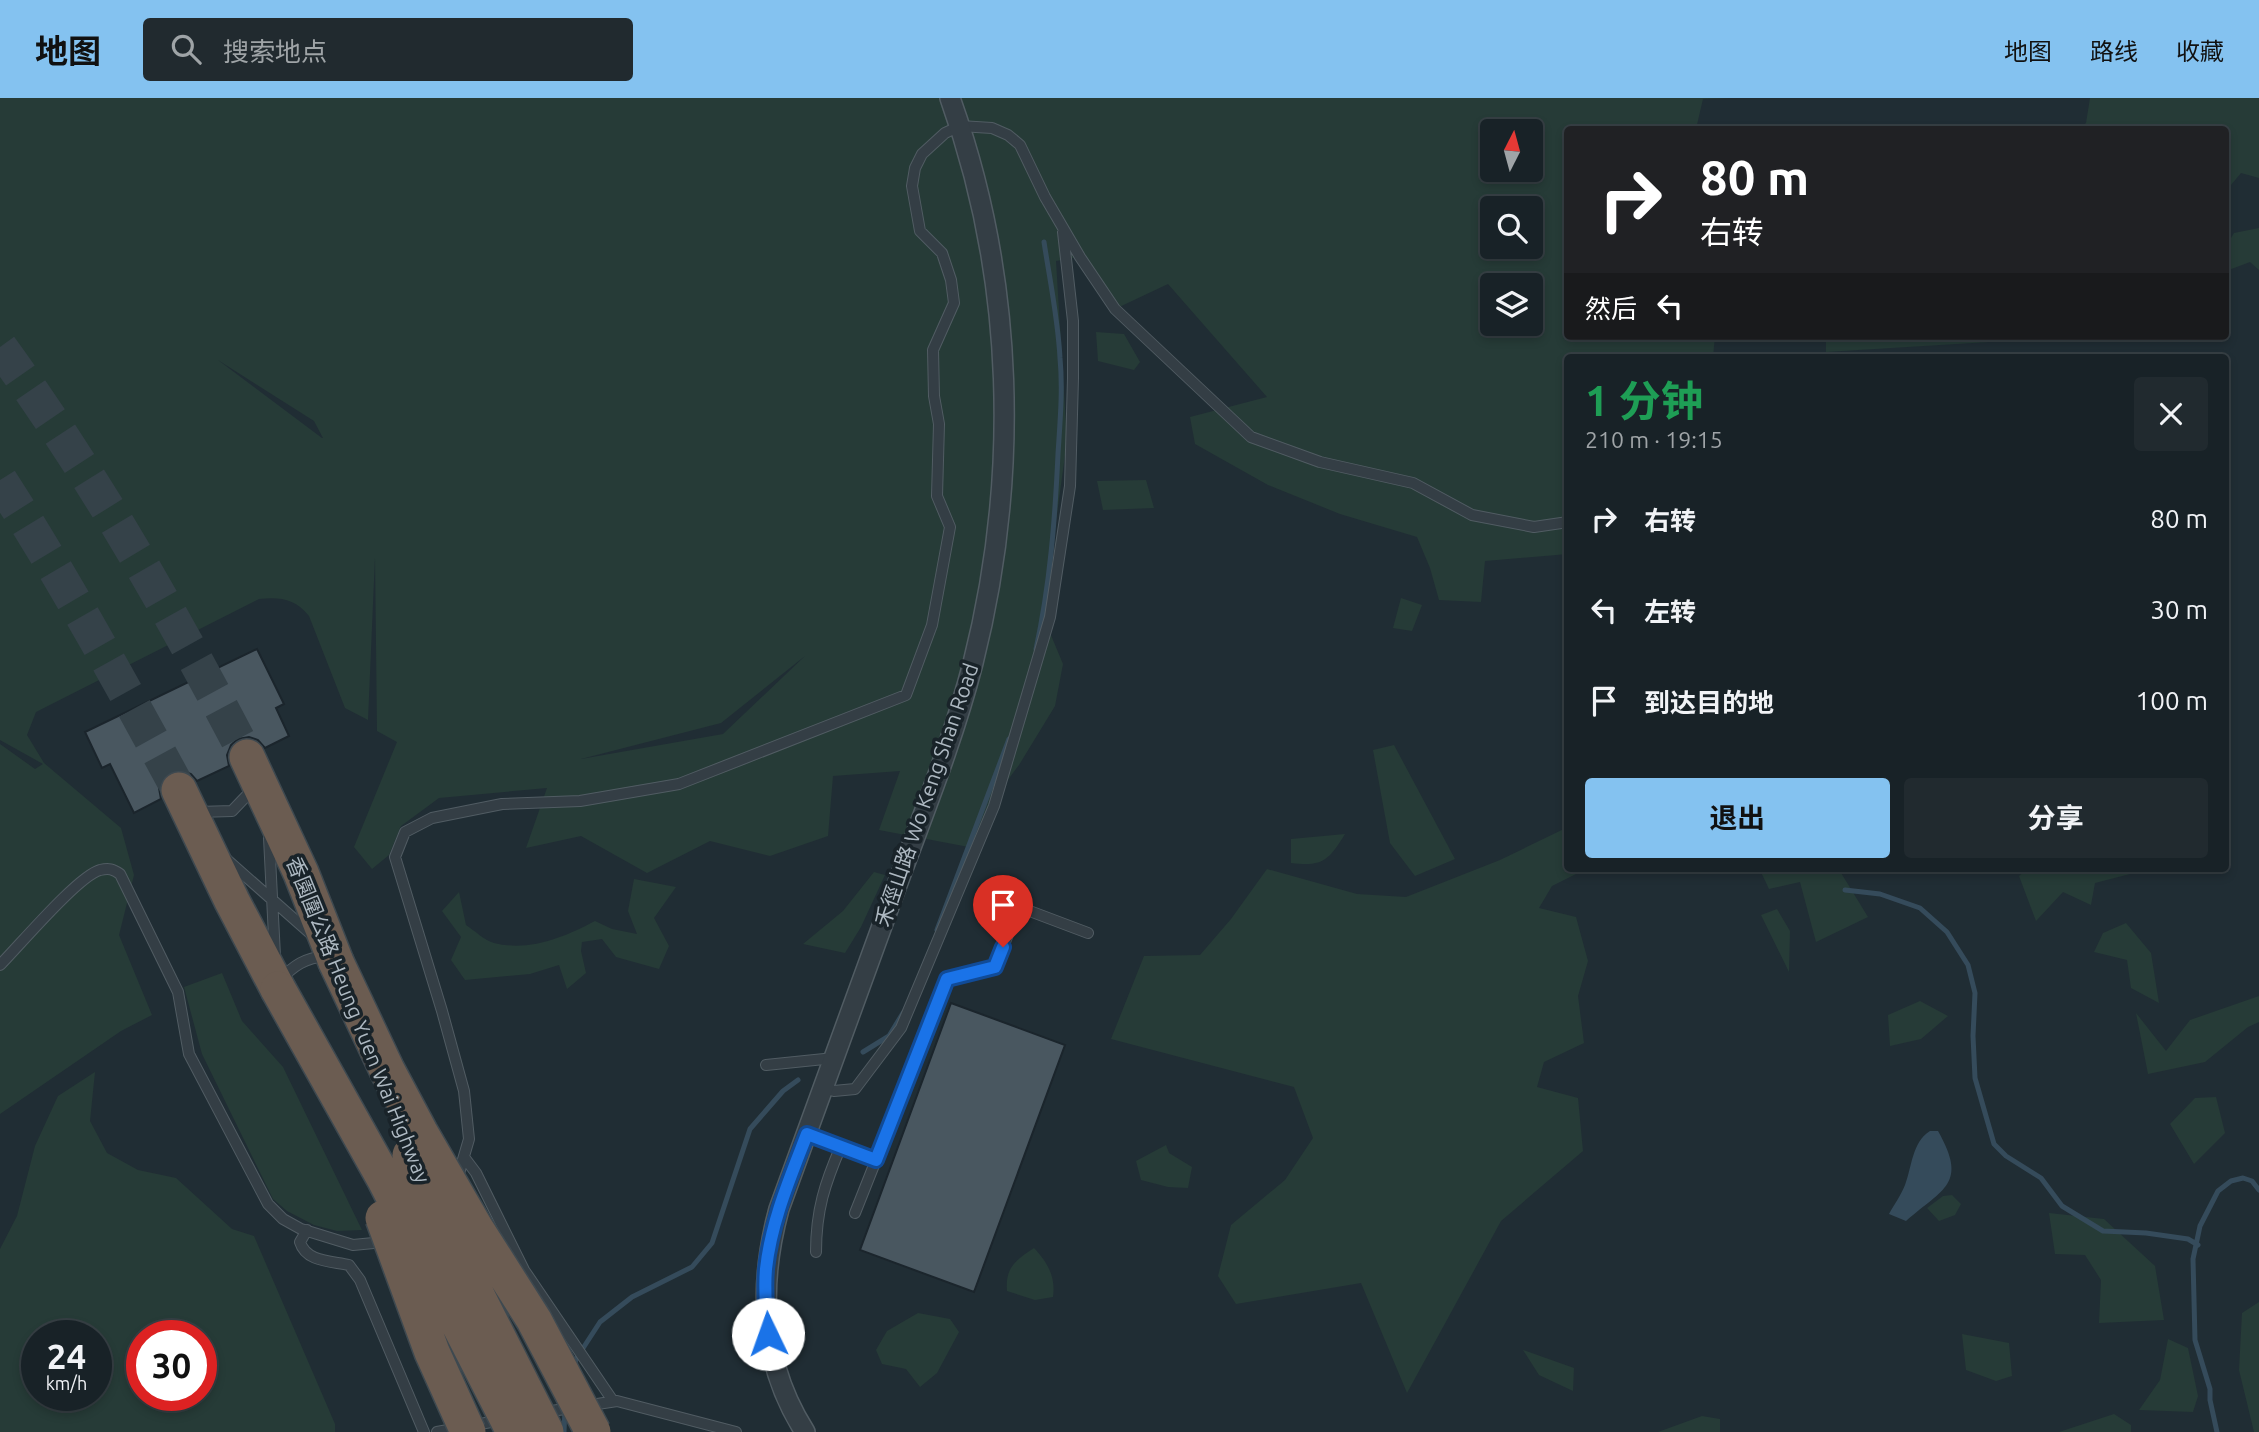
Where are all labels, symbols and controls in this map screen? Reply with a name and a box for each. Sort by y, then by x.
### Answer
search box [143,18,633,81]
icon: search [167,30,205,68]
text: 地图 [35,32,101,69]
text: 搜索地点 [223,37,327,66]
text: 地图 [2004,38,2052,65]
text: 路线 [2090,38,2138,65]
text: 收藏 [2176,38,2224,65]
north arrow [1480,119,1544,182]
map controls [1480,119,1543,336]
text: 80 m [1700,149,1809,204]
icon: right [1585,154,1676,245]
button: search [1480,196,1543,259]
text: 右转 [1700,214,1764,250]
button: layers [1480,273,1543,336]
icon: left [1651,287,1689,325]
text: 然后 [1585,294,1637,323]
text: 1 分钟 [1585,377,1703,424]
button: close [2134,377,2208,451]
text: 210 m · 19:15 [1585,427,1723,452]
icon: right [1585,500,1623,538]
text: 80 m [2150,504,2208,533]
text: 右转 [1644,506,1696,535]
icon: left [1585,591,1623,629]
text: 30 m [2150,595,2208,624]
text: 左转 [1644,597,1696,626]
street label: 禾徑山路 Wo Keng Shan Road [870,660,982,930]
icon: arrive [1585,682,1623,720]
text: 100 m [2136,686,2208,715]
text: 到达目的地 [1644,688,1774,717]
button: 退出 [1585,778,1890,858]
button: 分享 [1904,778,2208,858]
street label: 香園圍公路 Heung Yuen Wai Highway [282,853,436,1186]
pin [973,875,1033,947]
icon: arrive [984,886,1022,924]
position arrow [731,1297,805,1371]
speed limit sign: 30 [126,1320,217,1411]
text: 24 [47,1336,86,1376]
text: km/h [46,1373,87,1393]

